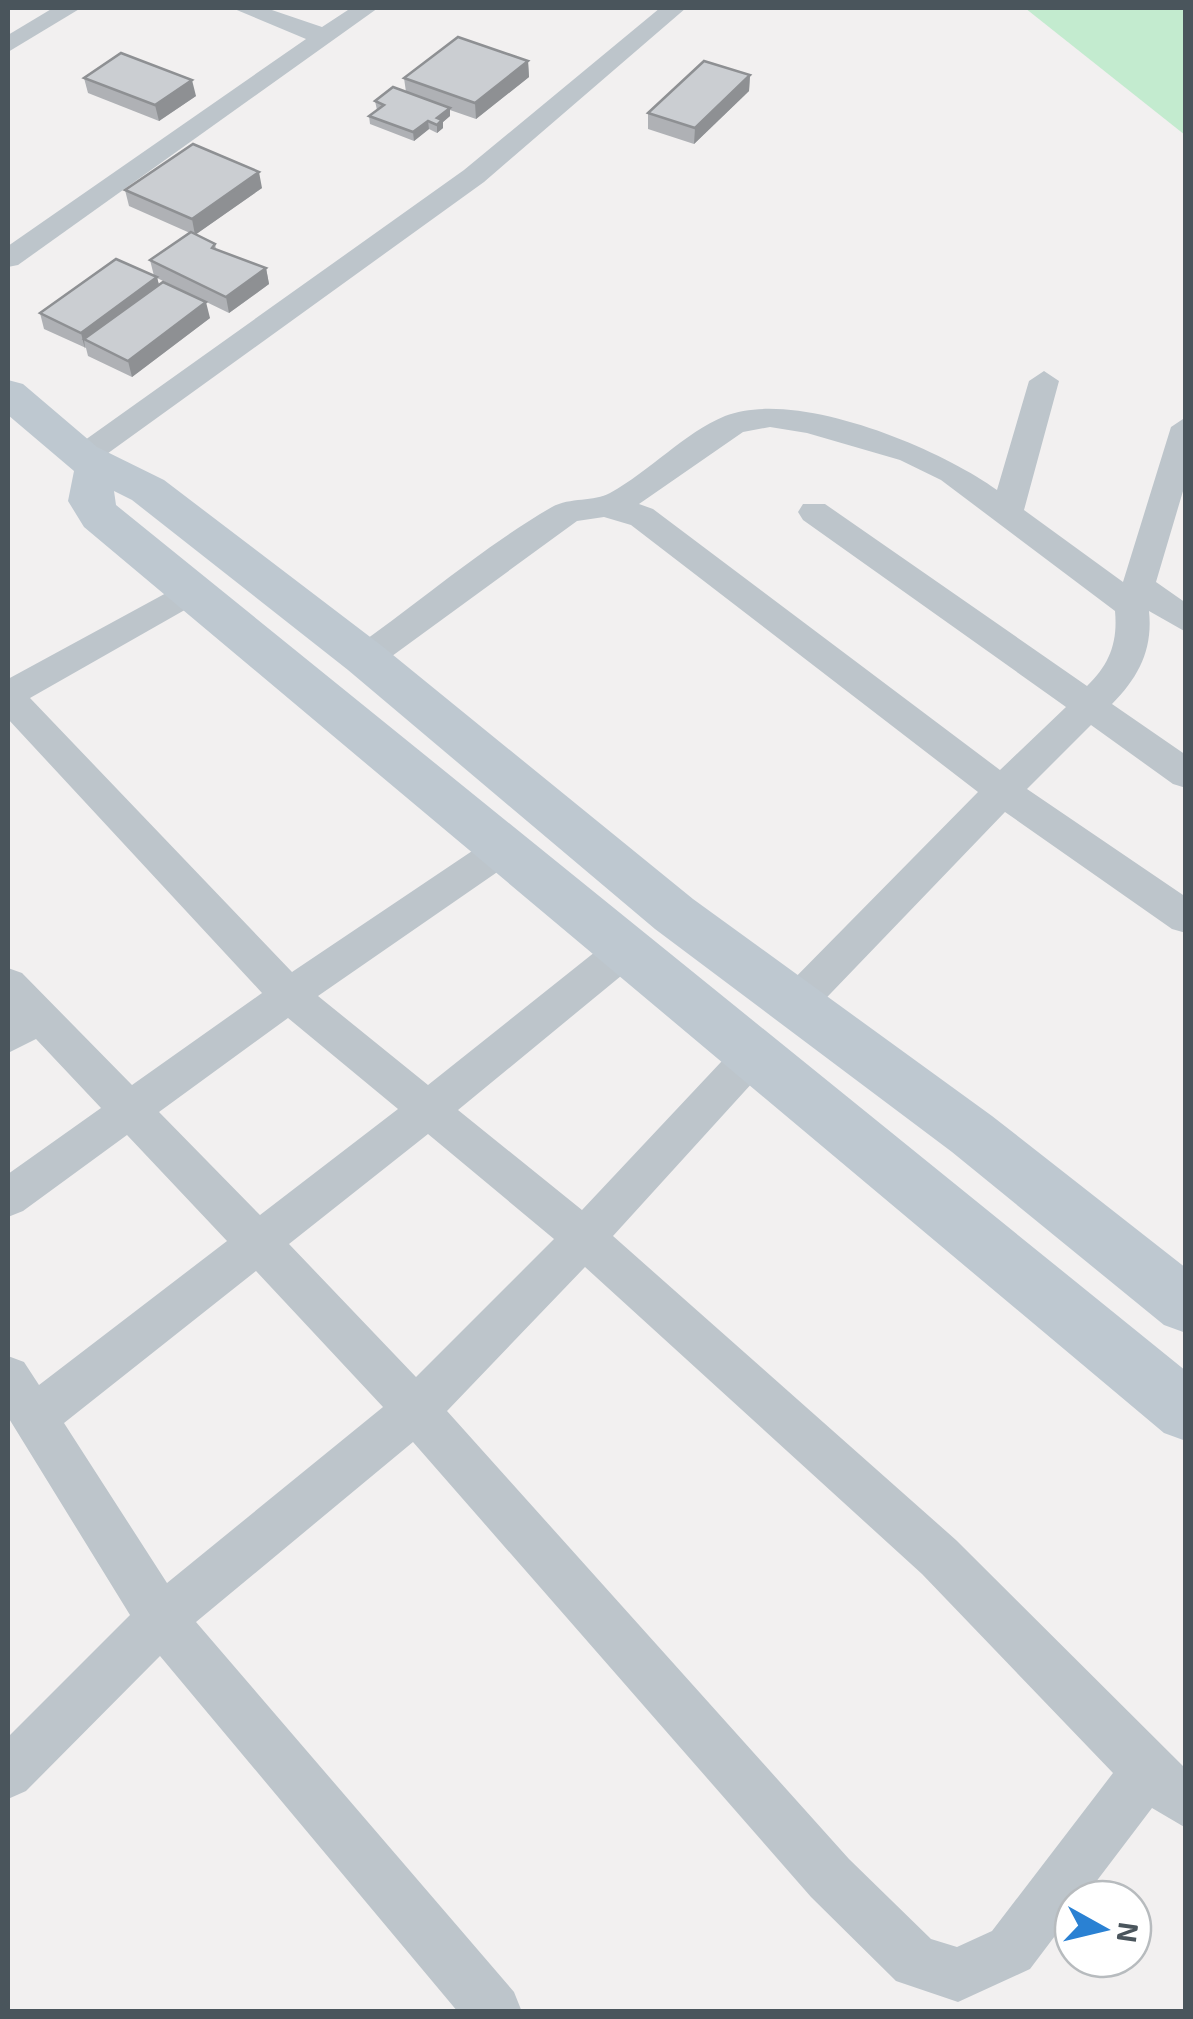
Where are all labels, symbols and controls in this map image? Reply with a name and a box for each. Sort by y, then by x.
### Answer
north arrow [1053,1879,1153,1979]
text: N [1111,1920,1147,1945]

